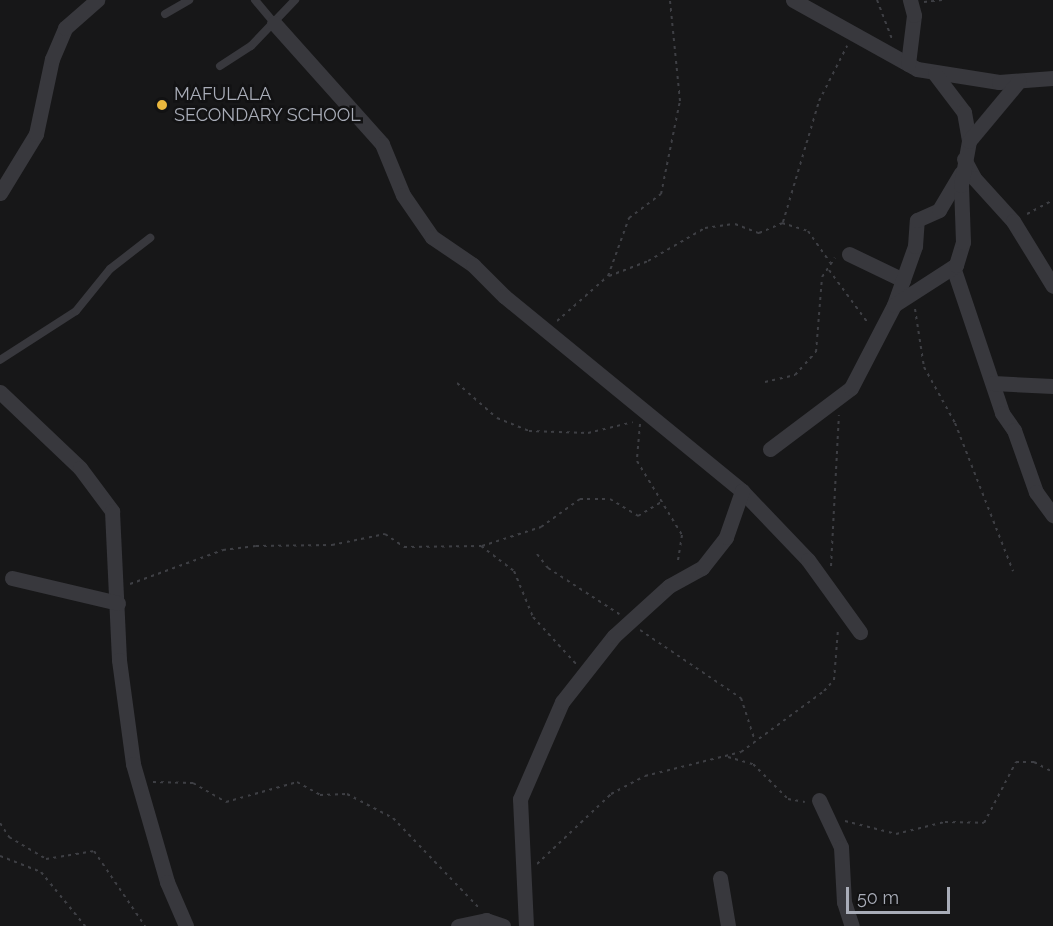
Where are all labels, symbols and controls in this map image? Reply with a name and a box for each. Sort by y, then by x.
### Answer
place label: MAFULALA SECONDARY SCHOOL [174,84,361,127]
marker: MAFULALA SECONDARY SCHOOL [155,98,169,112]
scale bar [849,875,952,913]
text: 50 m [857,887,899,908]

